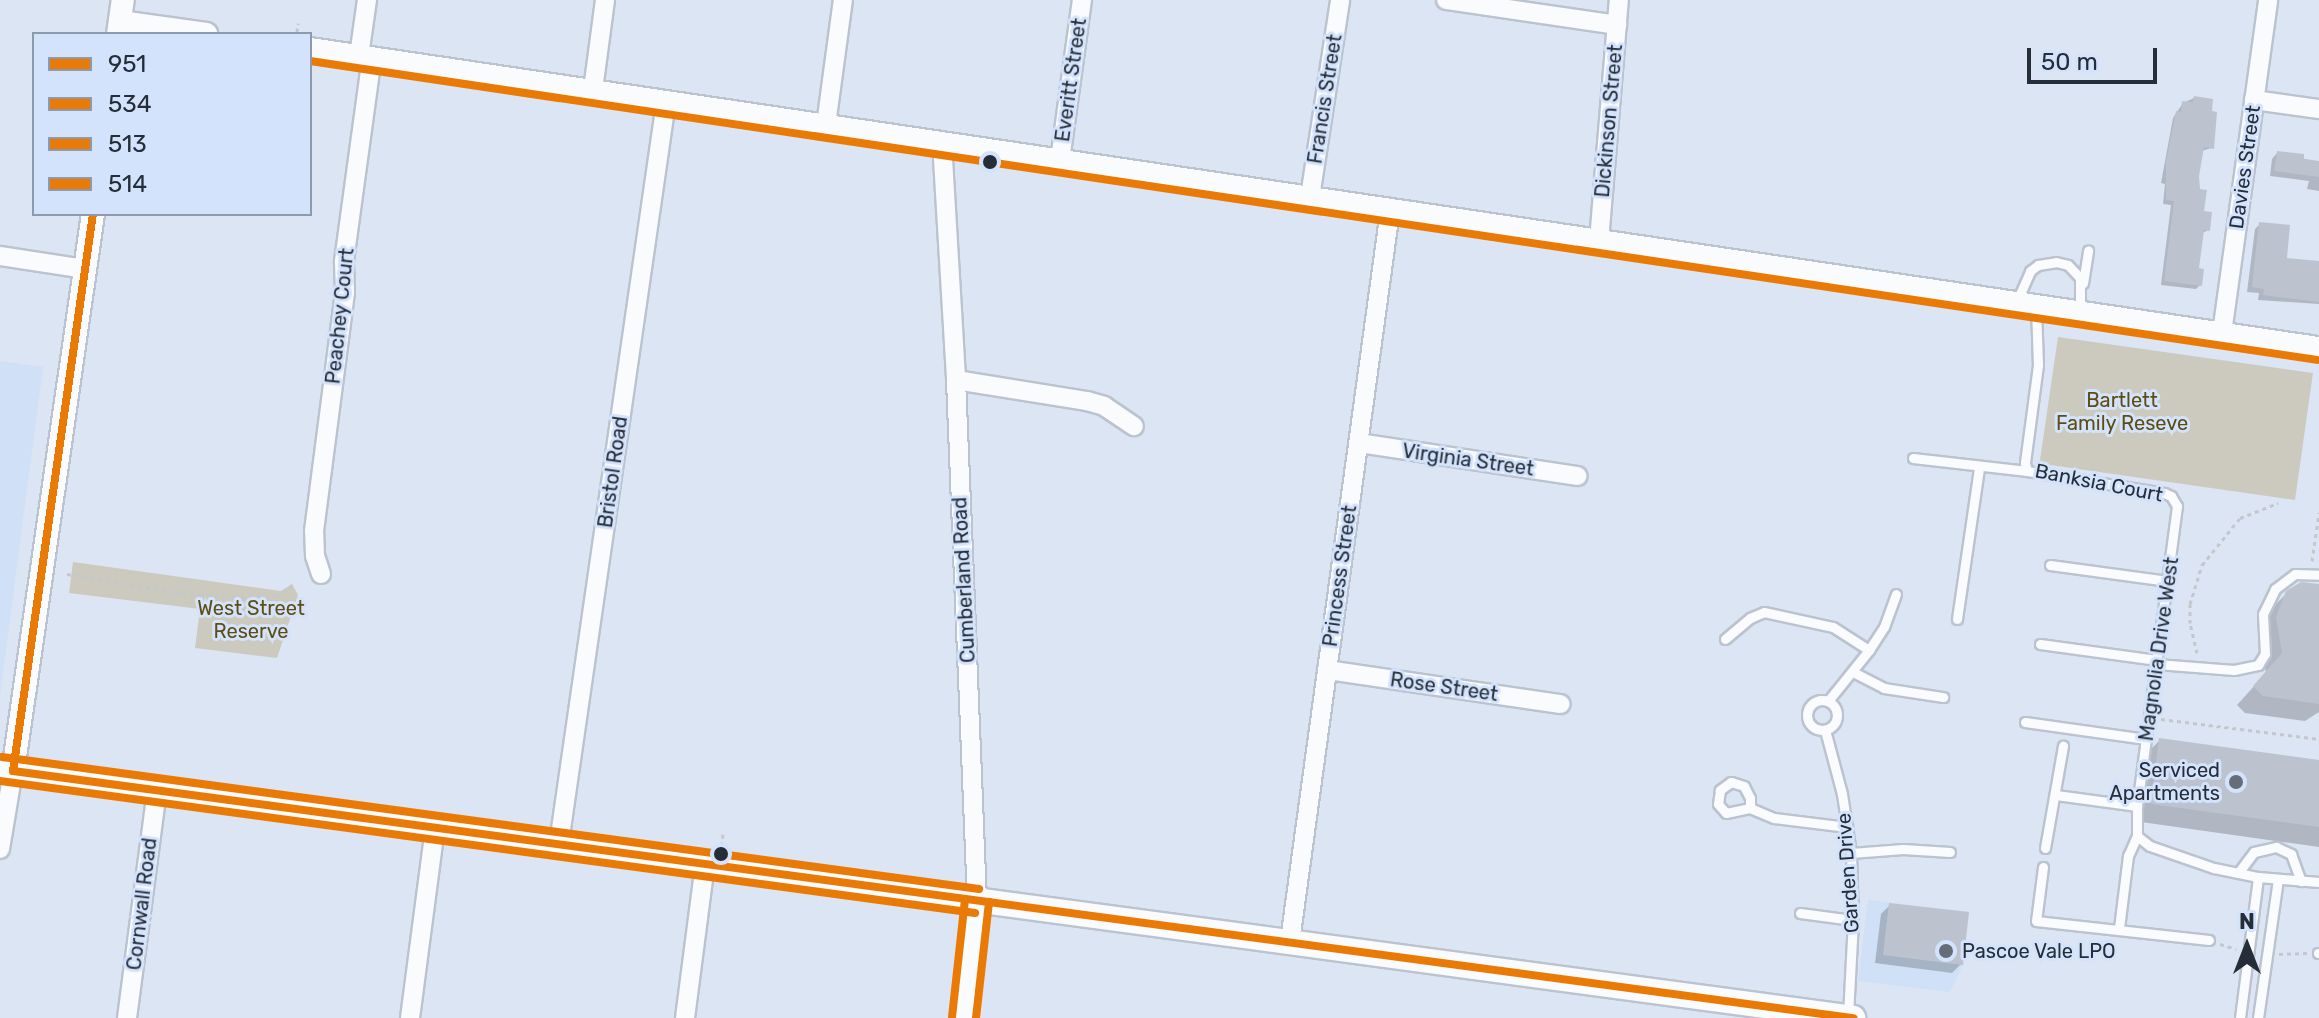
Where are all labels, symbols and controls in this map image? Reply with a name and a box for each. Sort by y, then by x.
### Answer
street label: Everitt Street [1050,17,1092,143]
legend [32,32,312,216]
scale bar [2031,32,2161,82]
street label: Francis Street [1303,33,1347,165]
street label: Dickinson Street [1590,44,1628,198]
text: 50 m [2041,48,2098,76]
text: 951 [108,50,146,78]
text: 534 [108,90,152,118]
street label: Davies Street [2224,104,2266,230]
text: 513 [108,130,147,158]
unlabelled marker [982,154,998,170]
text: 514 [108,170,147,198]
street label: Peachey Court [321,247,359,385]
park label: Bartlett Family Reseve [2056,388,2188,435]
street label: Bristol Road [593,415,633,529]
street label: Virginia Street [1401,439,1535,481]
street label: Banksia Court [2033,459,2165,507]
street label: Cumberland Road [948,496,980,664]
street label: Princess Street [1318,504,1362,648]
street label: Magnolia Drive West [2134,555,2184,743]
park label: West Street Reserve [197,597,305,644]
street label: Rose Street [1389,668,1499,706]
place label: Serviced Apartments [2109,758,2220,805]
marker: Serviced Apartments [2227,773,2245,791]
street label: Garden Drive [1832,812,1864,934]
street label: Cornwall Road [122,836,162,972]
unlabelled marker [713,846,729,862]
north arrow [2207,906,2287,986]
text: N [2239,908,2255,935]
place label: Pascoe Vale LPO [1962,939,2116,963]
marker: Pascoe Vale LPO [1937,942,1955,960]

